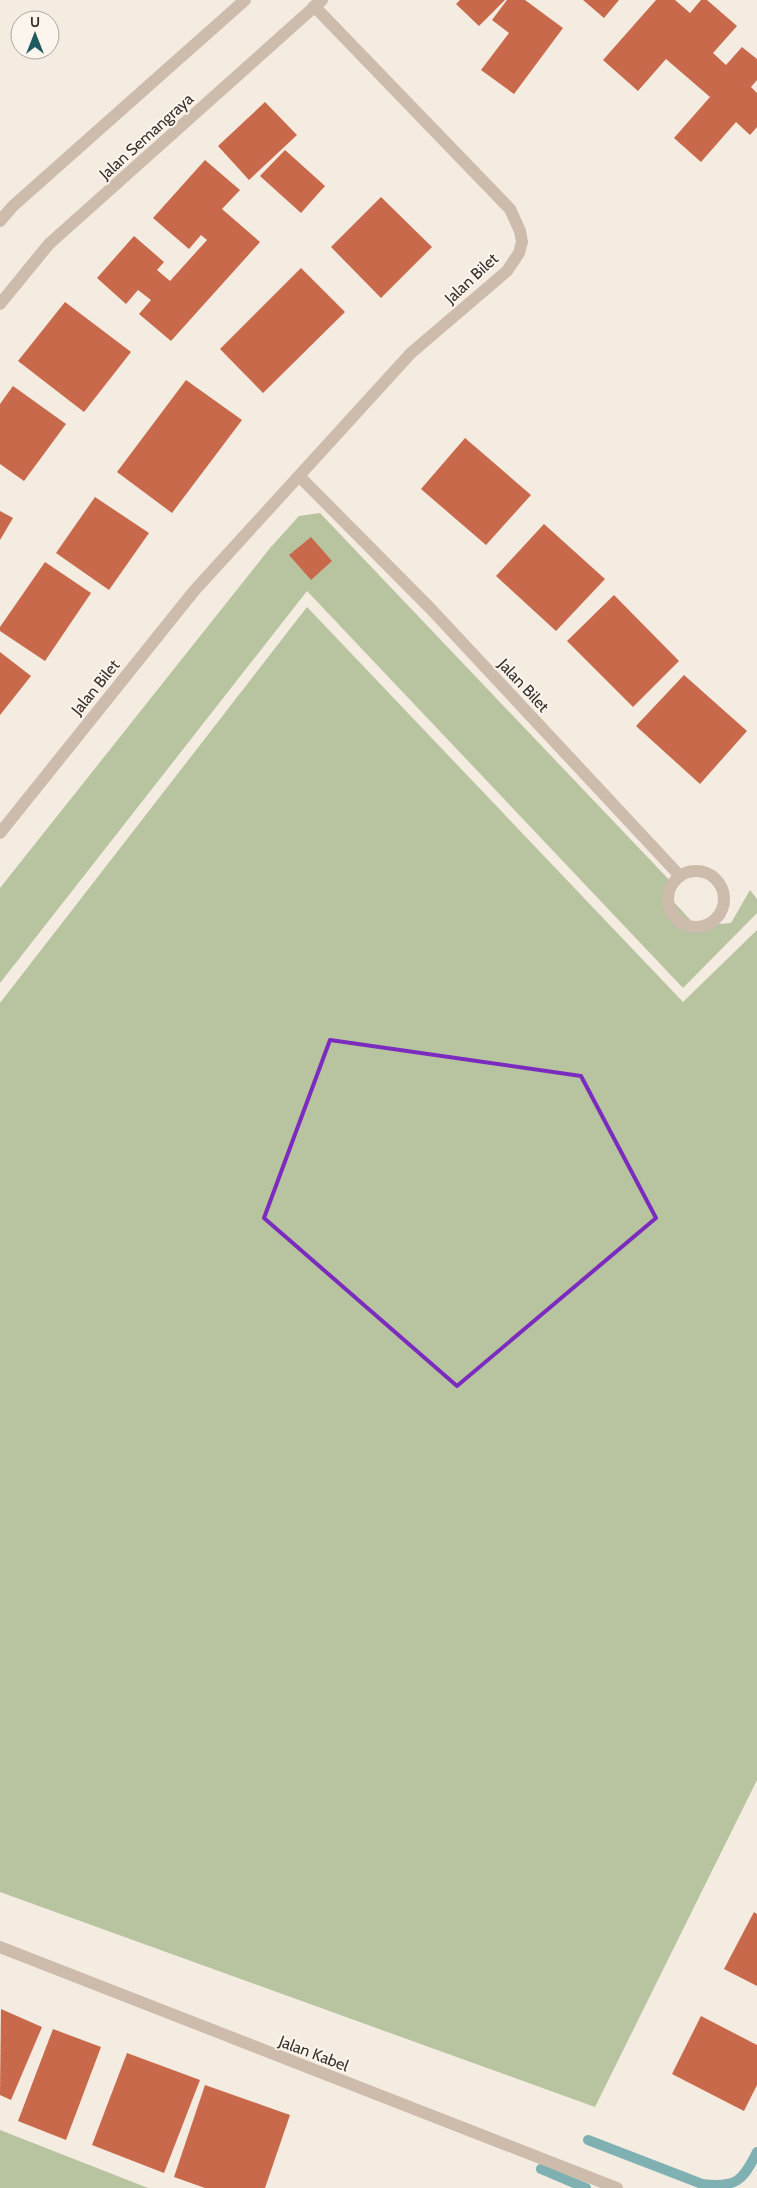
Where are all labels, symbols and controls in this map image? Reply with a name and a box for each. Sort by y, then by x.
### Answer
north arrow [10,10,60,60]
text: U [30,13,40,31]
street label: Jalan Semangraya [95,89,197,184]
street label: Jalan Bilet [440,249,502,308]
street label: Jalan Bilet [494,654,553,716]
street label: Jalan Bilet [67,655,124,720]
street label: Jalan Kabel [275,2031,352,2076]

